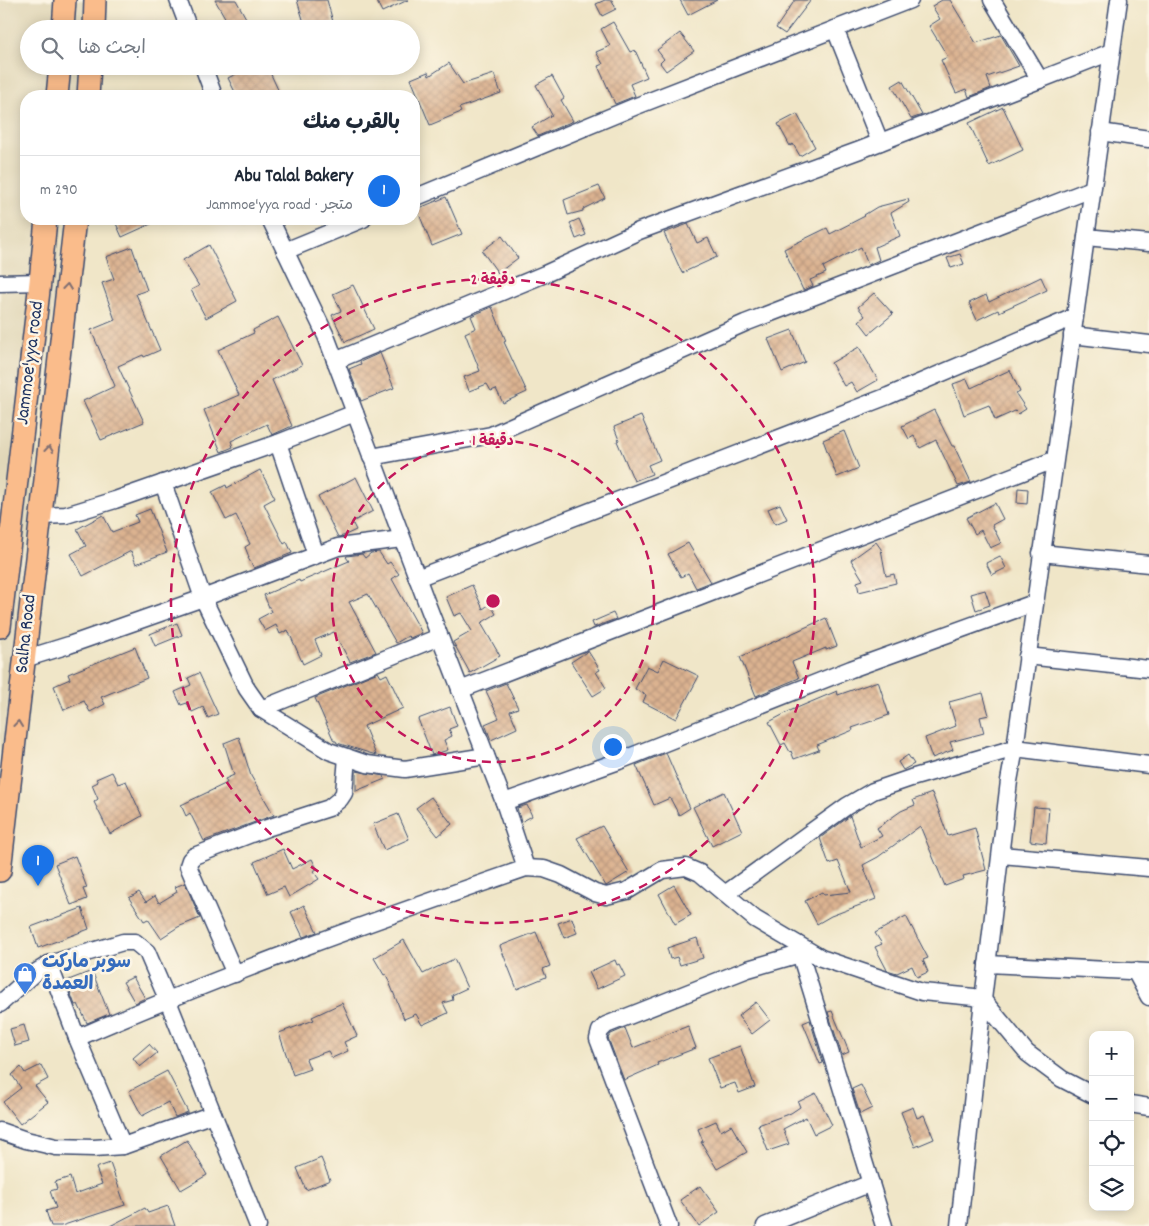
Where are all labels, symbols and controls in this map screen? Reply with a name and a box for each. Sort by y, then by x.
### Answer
search box [20,20,420,75]
icon: search [38,34,66,62]
text: ابحث هنا [78,36,146,63]
text: بالقرب منك [303,109,400,139]
text: Abu Talal Bakery [234,164,353,191]
text: 290 m [40,179,78,202]
text: 1 [382,179,386,202]
text: متجر · Jammoe'yya road [206,194,353,217]
text: 2 دقيقة [471,270,515,292]
one-way arrow [61,283,72,291]
street label: Jammoe'yya road [10,300,52,426]
text: 1 دقيقة [472,431,514,453]
one-way arrow [43,445,54,453]
centre of rings [484,592,502,610]
street label: Salha Road [9,593,45,675]
one-way arrow [12,720,23,728]
your location [600,734,626,760]
pin: 1 [22,845,54,886]
place label: سوبر ماركت العمدة [42,950,131,999]
shop icon: سوبر ماركت العمدة [12,961,38,995]
map controls [1089,1031,1134,1211]
button: + [1089,1031,1134,1076]
button: − [1089,1076,1134,1121]
button: locate [1089,1121,1134,1166]
button: layers [1089,1166,1134,1211]

